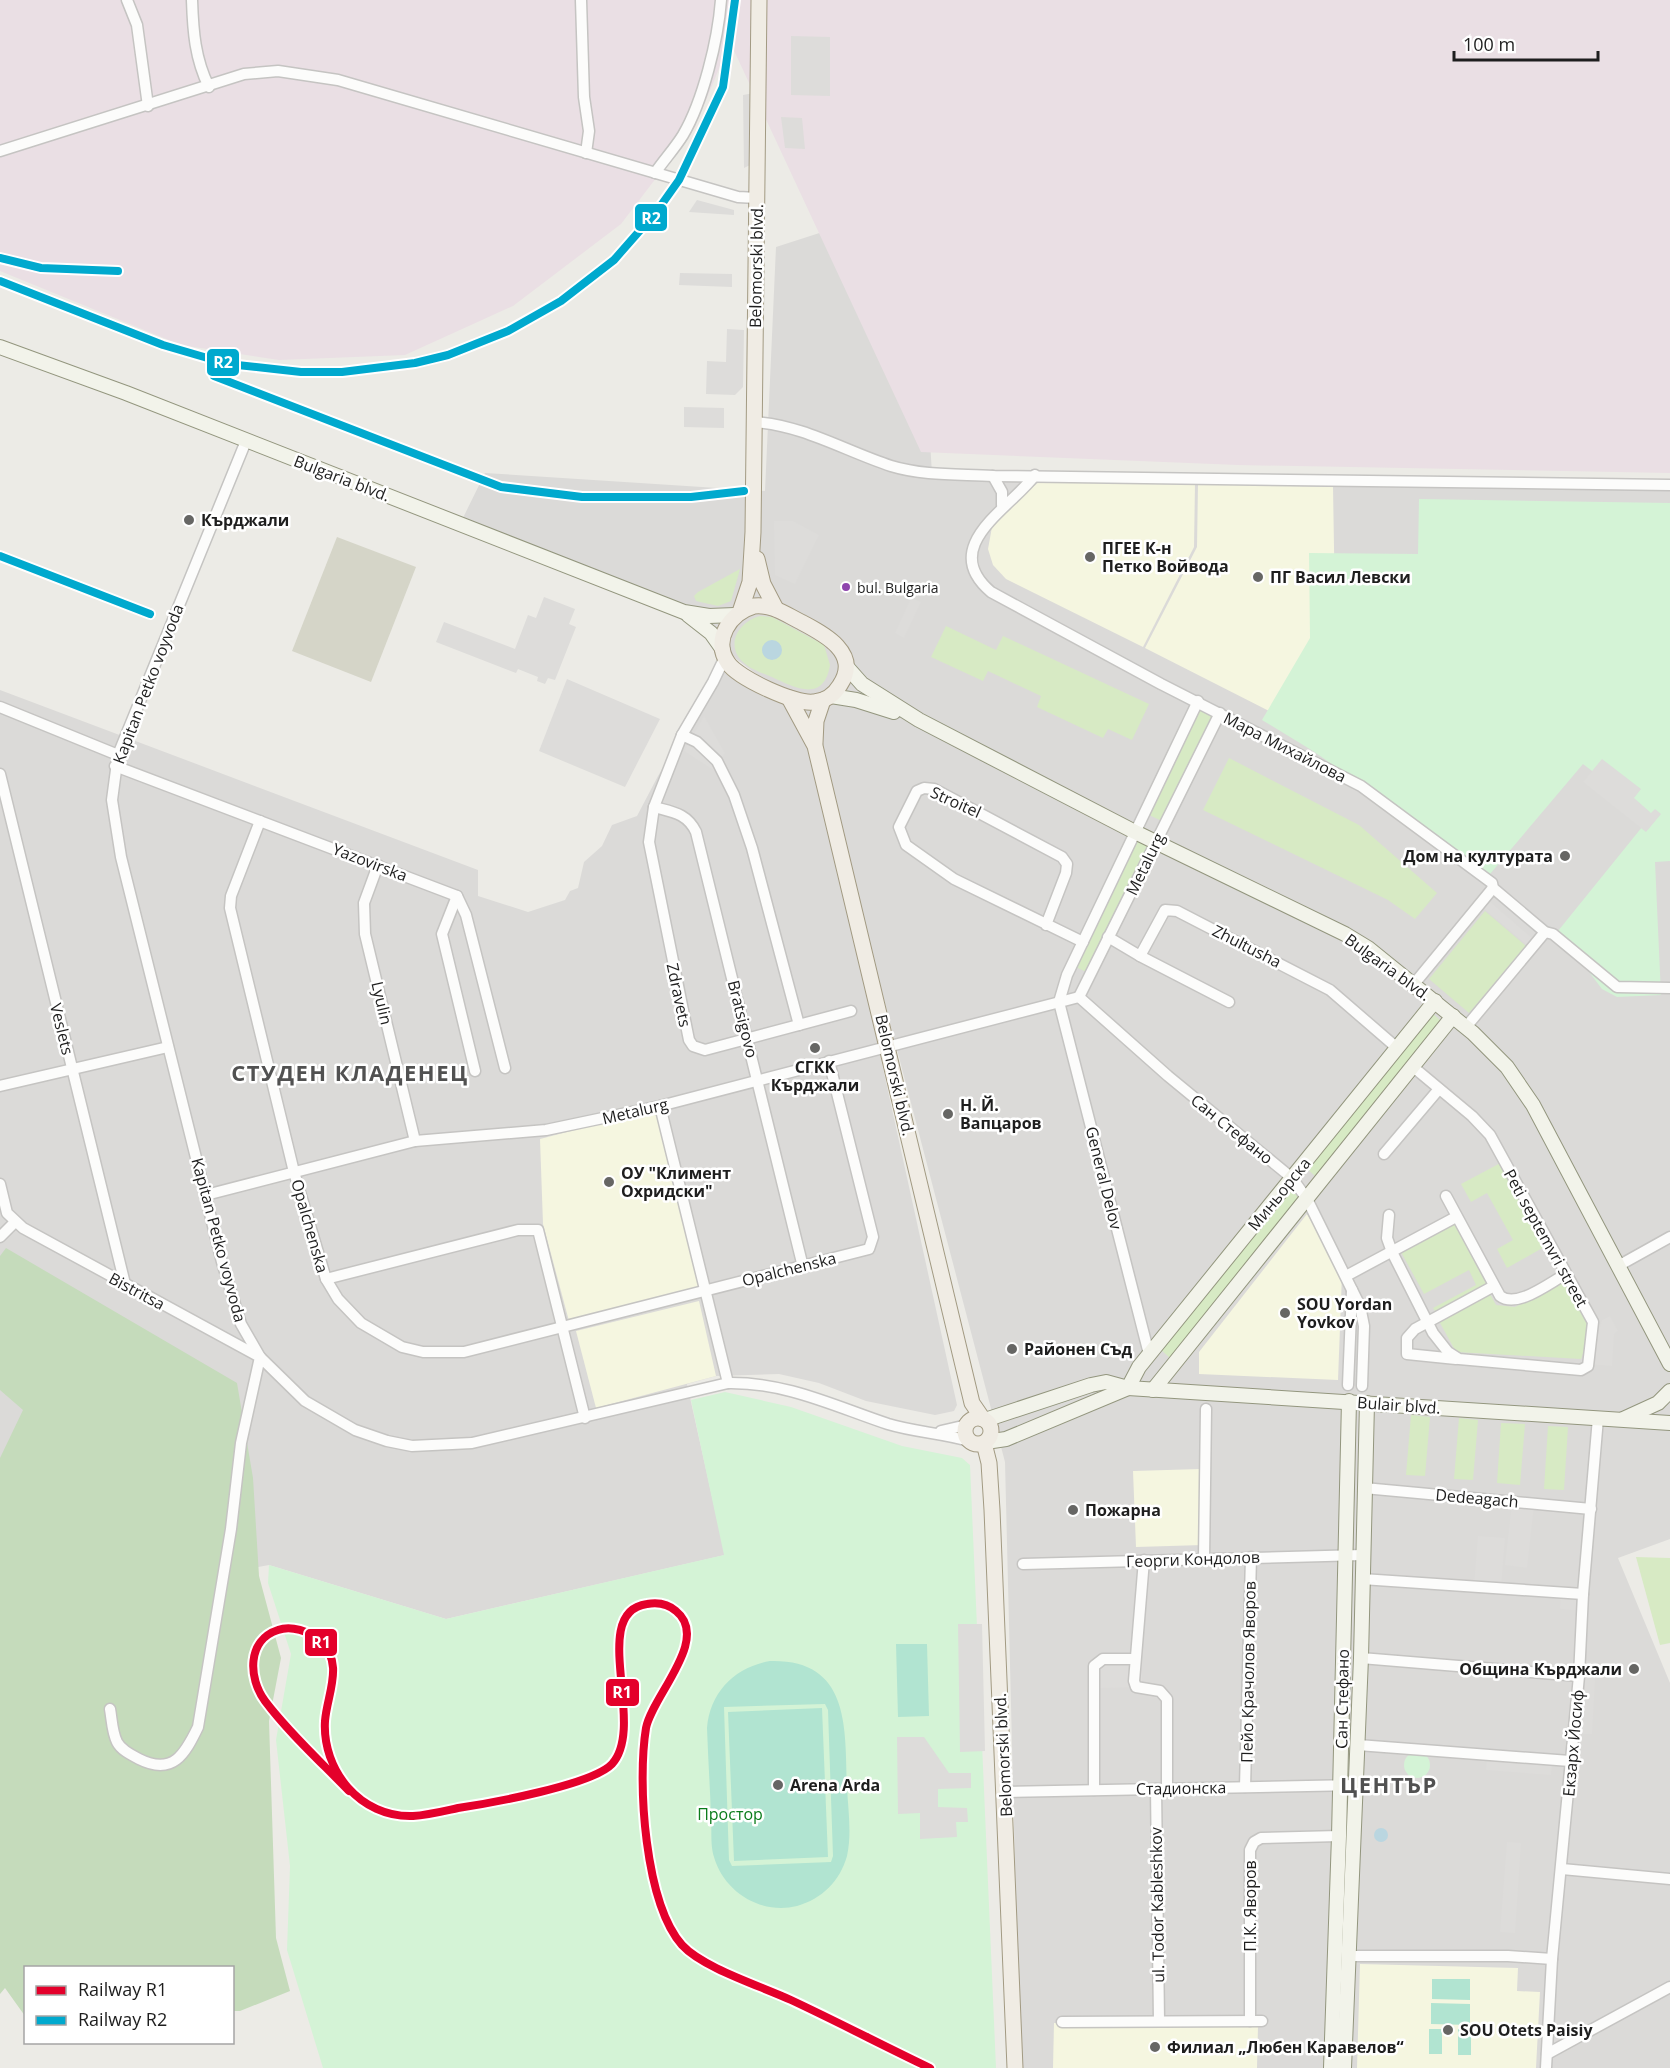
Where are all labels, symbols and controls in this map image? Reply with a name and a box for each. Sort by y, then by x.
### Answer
scale bar [1454,24,1598,62]
text: 100 m [1463,32,1515,56]
line badge: R2 [634,203,668,232]
street label: Belomorski blvd. [744,204,768,328]
text: R2 [641,207,661,229]
line badge: R2 [206,348,240,377]
text: R2 [213,351,233,373]
street label: Bulgaria blvd. [291,450,393,506]
place label: Кърджали [201,509,289,531]
marker: Кърджали [182,513,196,527]
place label: ПГЕЕ К-н Петко Войвода [1102,537,1229,577]
marker: ПГЕЕ К-н Петко Войвода [1083,550,1097,564]
place label: ПГ Васил Левски [1270,566,1411,588]
marker: ПГ Васил Левски [1251,570,1265,584]
place label: bul. Bulgaria [857,578,939,597]
marker: bul. Bulgaria [840,581,852,593]
street label: Kapitan Petko voyvoda [107,601,189,767]
street label: Мара Михайлова [1220,707,1350,787]
street label: Stroitel [927,781,985,823]
street label: Metalurg [1120,829,1170,899]
street label: Yazovirska [329,838,411,886]
place label: Дом на културата [1403,845,1553,867]
marker: Дом на културата [1558,849,1572,863]
street label: Zhultusha [1209,919,1285,973]
street label: Bulgaria blvd. [1341,928,1435,1006]
street label: Zdravets [662,961,696,1029]
street label: Bratsigovo [723,978,763,1060]
street label: Lyulin [366,979,398,1027]
street label: Veslets [45,1001,79,1057]
street label: Belomorski blvd. [870,1012,920,1138]
marker: СГКК Кърджали [808,1041,822,1055]
place label: СГКК Кърджали [771,1056,859,1096]
district label: СТУДЕН КЛАДЕНЕЦ [231,1057,469,1087]
street label: Сан Стефано [1186,1089,1278,1169]
street label: Metalurg [600,1093,670,1129]
place label: Н. Й. Вапцаров [960,1094,1042,1134]
marker: Н. Й. Вапцаров [941,1107,955,1121]
street label: General Delov [1081,1124,1127,1232]
street label: Миньорска [1243,1153,1315,1235]
street label: Kapitan Petko voyvoda [186,1155,252,1325]
place label: ОУ "Климент Охридски" [621,1162,731,1202]
street label: Peti septemvri street [1499,1165,1593,1311]
marker: ОУ "Климент Охридски" [602,1175,616,1189]
street label: Opalchenska [286,1177,334,1275]
street label: Opalchenska [740,1247,838,1291]
street label: Bistritsa [105,1267,169,1315]
place label: SOU Yordan Yovkov [1297,1293,1392,1333]
marker: SOU Yordan Yovkov [1278,1306,1292,1320]
place label: Районен Съд [1024,1338,1132,1360]
marker: Районен Съд [1005,1342,1019,1356]
street label: Bulair blvd. [1357,1391,1441,1419]
street label: Dedeagach [1435,1483,1519,1513]
place label: Пожарна [1085,1499,1161,1521]
marker: Пожарна [1066,1503,1080,1517]
street label: Георги Кондолов [1126,1546,1260,1572]
street label: Пейо Крачолов Яворов [1235,1581,1261,1763]
line badge: R1 [304,1628,338,1657]
text: R1 [311,1631,331,1653]
street label: Сан Стефано [1330,1649,1354,1749]
place label: Община Кърджали [1459,1658,1622,1680]
marker: Община Кърджали [1627,1662,1641,1676]
line badge: R1 [605,1678,640,1707]
text: R1 [612,1681,632,1703]
street label: Екзарх Йосиф [1557,1689,1589,1797]
street label: Belomorski blvd. [989,1693,1017,1817]
district label: ЦЕНТЪР [1340,1769,1438,1799]
place label: Arena Arda [790,1774,880,1796]
street label: Стадионска [1136,1776,1226,1800]
marker: Arena Arda [771,1778,785,1792]
park label: Простор [697,1803,763,1825]
street label: ul. Todor Kableshkov [1145,1827,1169,1983]
street label: П.К. Яворов [1239,1860,1261,1952]
legend [24,1966,234,2044]
text: Railway R1 [78,1977,167,2001]
text: Railway R2 [78,2007,167,2031]
place label: SOU Otets Paisiy [1460,2019,1593,2041]
marker: SOU Otets Paisiy [1441,2023,1455,2037]
place label: Филиал „Любен Каравелов“ [1167,2036,1404,2058]
marker: Филиал „Любен Каравелов“ [1148,2040,1162,2054]

